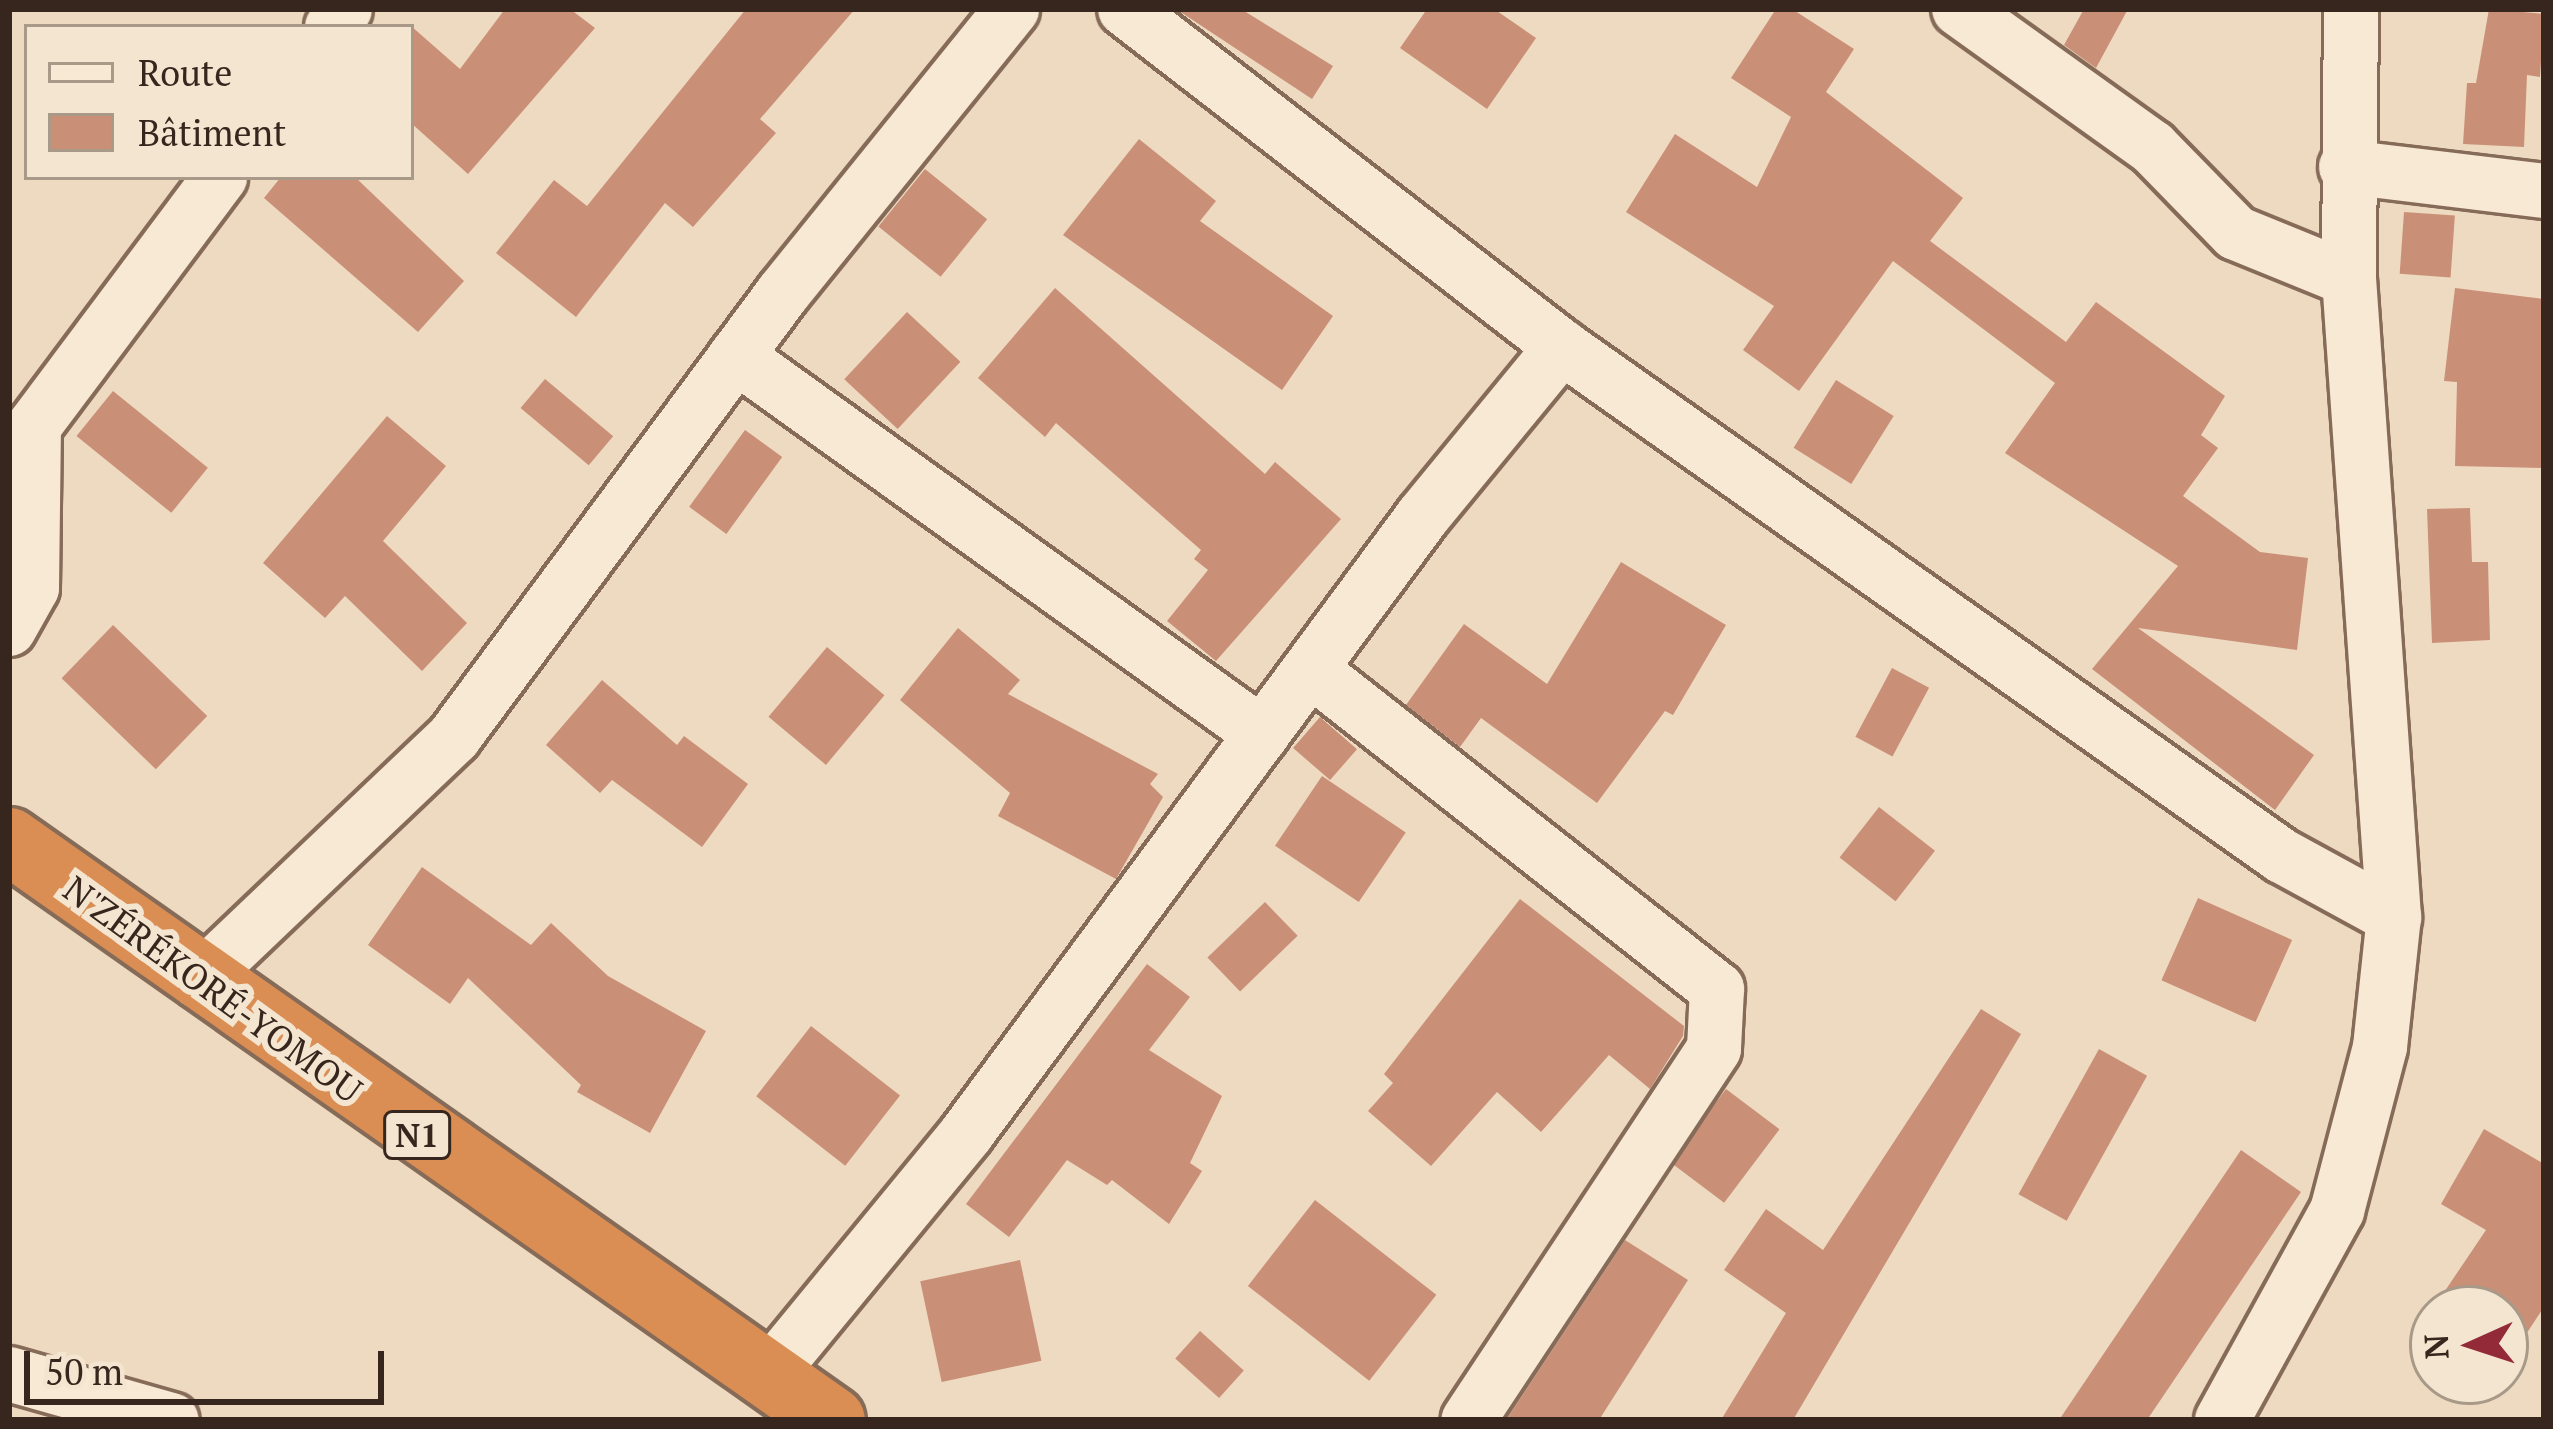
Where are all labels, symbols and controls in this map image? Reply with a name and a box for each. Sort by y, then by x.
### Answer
legend [24,24,414,180]
text: Route [138,49,232,96]
text: Bâtiment [138,109,286,156]
street label: N'ZÉRÉKORÉ-YOMOU [56,866,370,1112]
road number: N1 [381,1108,453,1162]
north arrow [2409,1285,2529,1405]
scale bar [30,1327,390,1401]
text: N [2413,1333,2458,1360]
text: 50 m [45,1348,123,1395]

